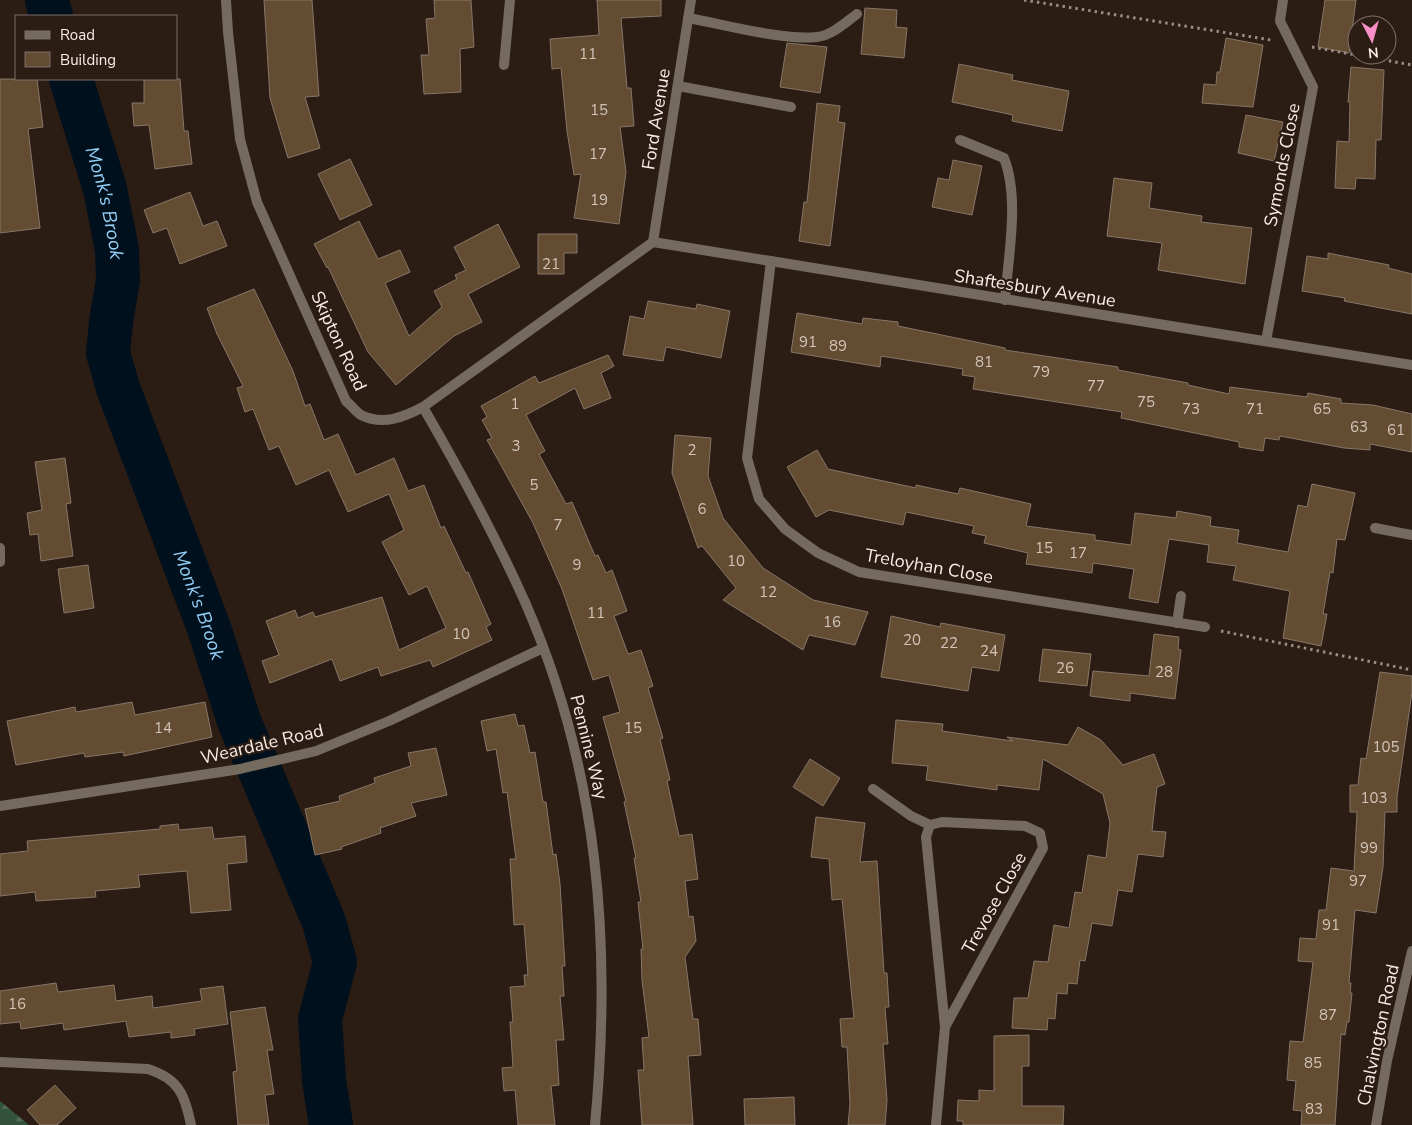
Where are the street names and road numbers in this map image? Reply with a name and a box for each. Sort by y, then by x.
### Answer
street label: Ford Avenue [636,67,676,171]
street label: Symonds Close [1258,101,1306,229]
street label: Shaftesbury Avenue [952,263,1118,313]
street label: Skipton Road [305,287,373,395]
street label: Treloyhan Close [863,543,995,589]
street label: Pennine Way [564,692,614,803]
street label: Weardale Road [198,718,326,770]
street label: Trevose Close [956,848,1032,958]
street label: Chalvington Road [1351,962,1405,1108]

